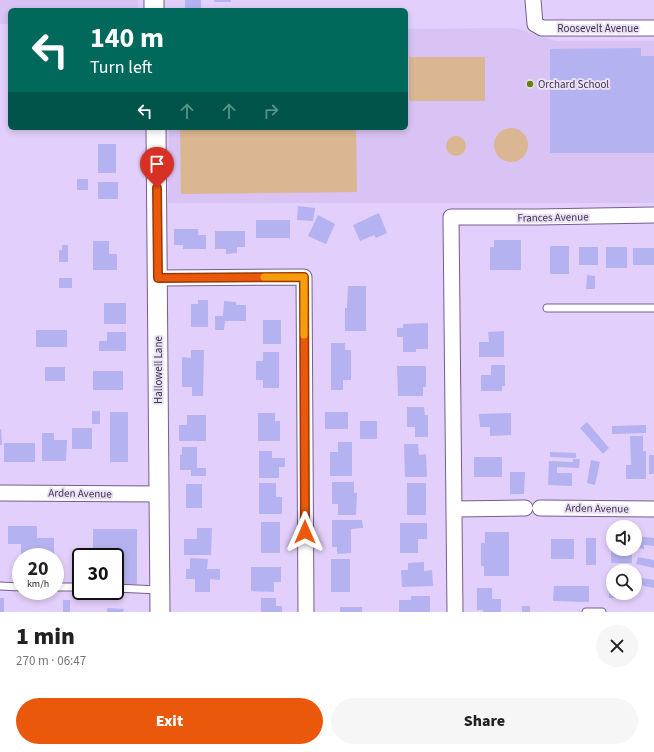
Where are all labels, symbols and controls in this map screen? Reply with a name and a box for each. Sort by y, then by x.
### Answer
text: 140 m [90,18,164,58]
street label: Roosevelt Avenue [557,21,639,36]
icon: left [24,24,76,76]
text: Turn left [90,55,152,80]
place label: Orchard School [538,77,609,92]
marker: Orchard School [525,79,535,89]
icon: left [134,100,156,122]
icon: ahead [176,100,198,122]
icon: ahead [218,100,240,122]
icon: right [260,100,282,122]
pin [140,147,174,188]
icon: arrive [146,153,168,175]
street label: Frances Avenue [517,209,589,226]
street label: Hallowell Lane [151,336,166,404]
street label: Arden Avenue [48,485,112,502]
street label: Arden Avenue [565,500,629,517]
position arrow [284,511,326,553]
map controls [606,520,642,600]
button: sound [606,520,642,556]
speed limit sign: 30 [72,548,124,600]
text: 20 [27,555,49,583]
button: search [606,564,642,600]
text: km/h [27,577,49,591]
text: 1 min [16,619,75,654]
button: close [596,625,638,667]
text: 270 m · 06:47 [16,652,86,670]
button: Exit [16,698,323,744]
button: Share [331,698,638,744]

